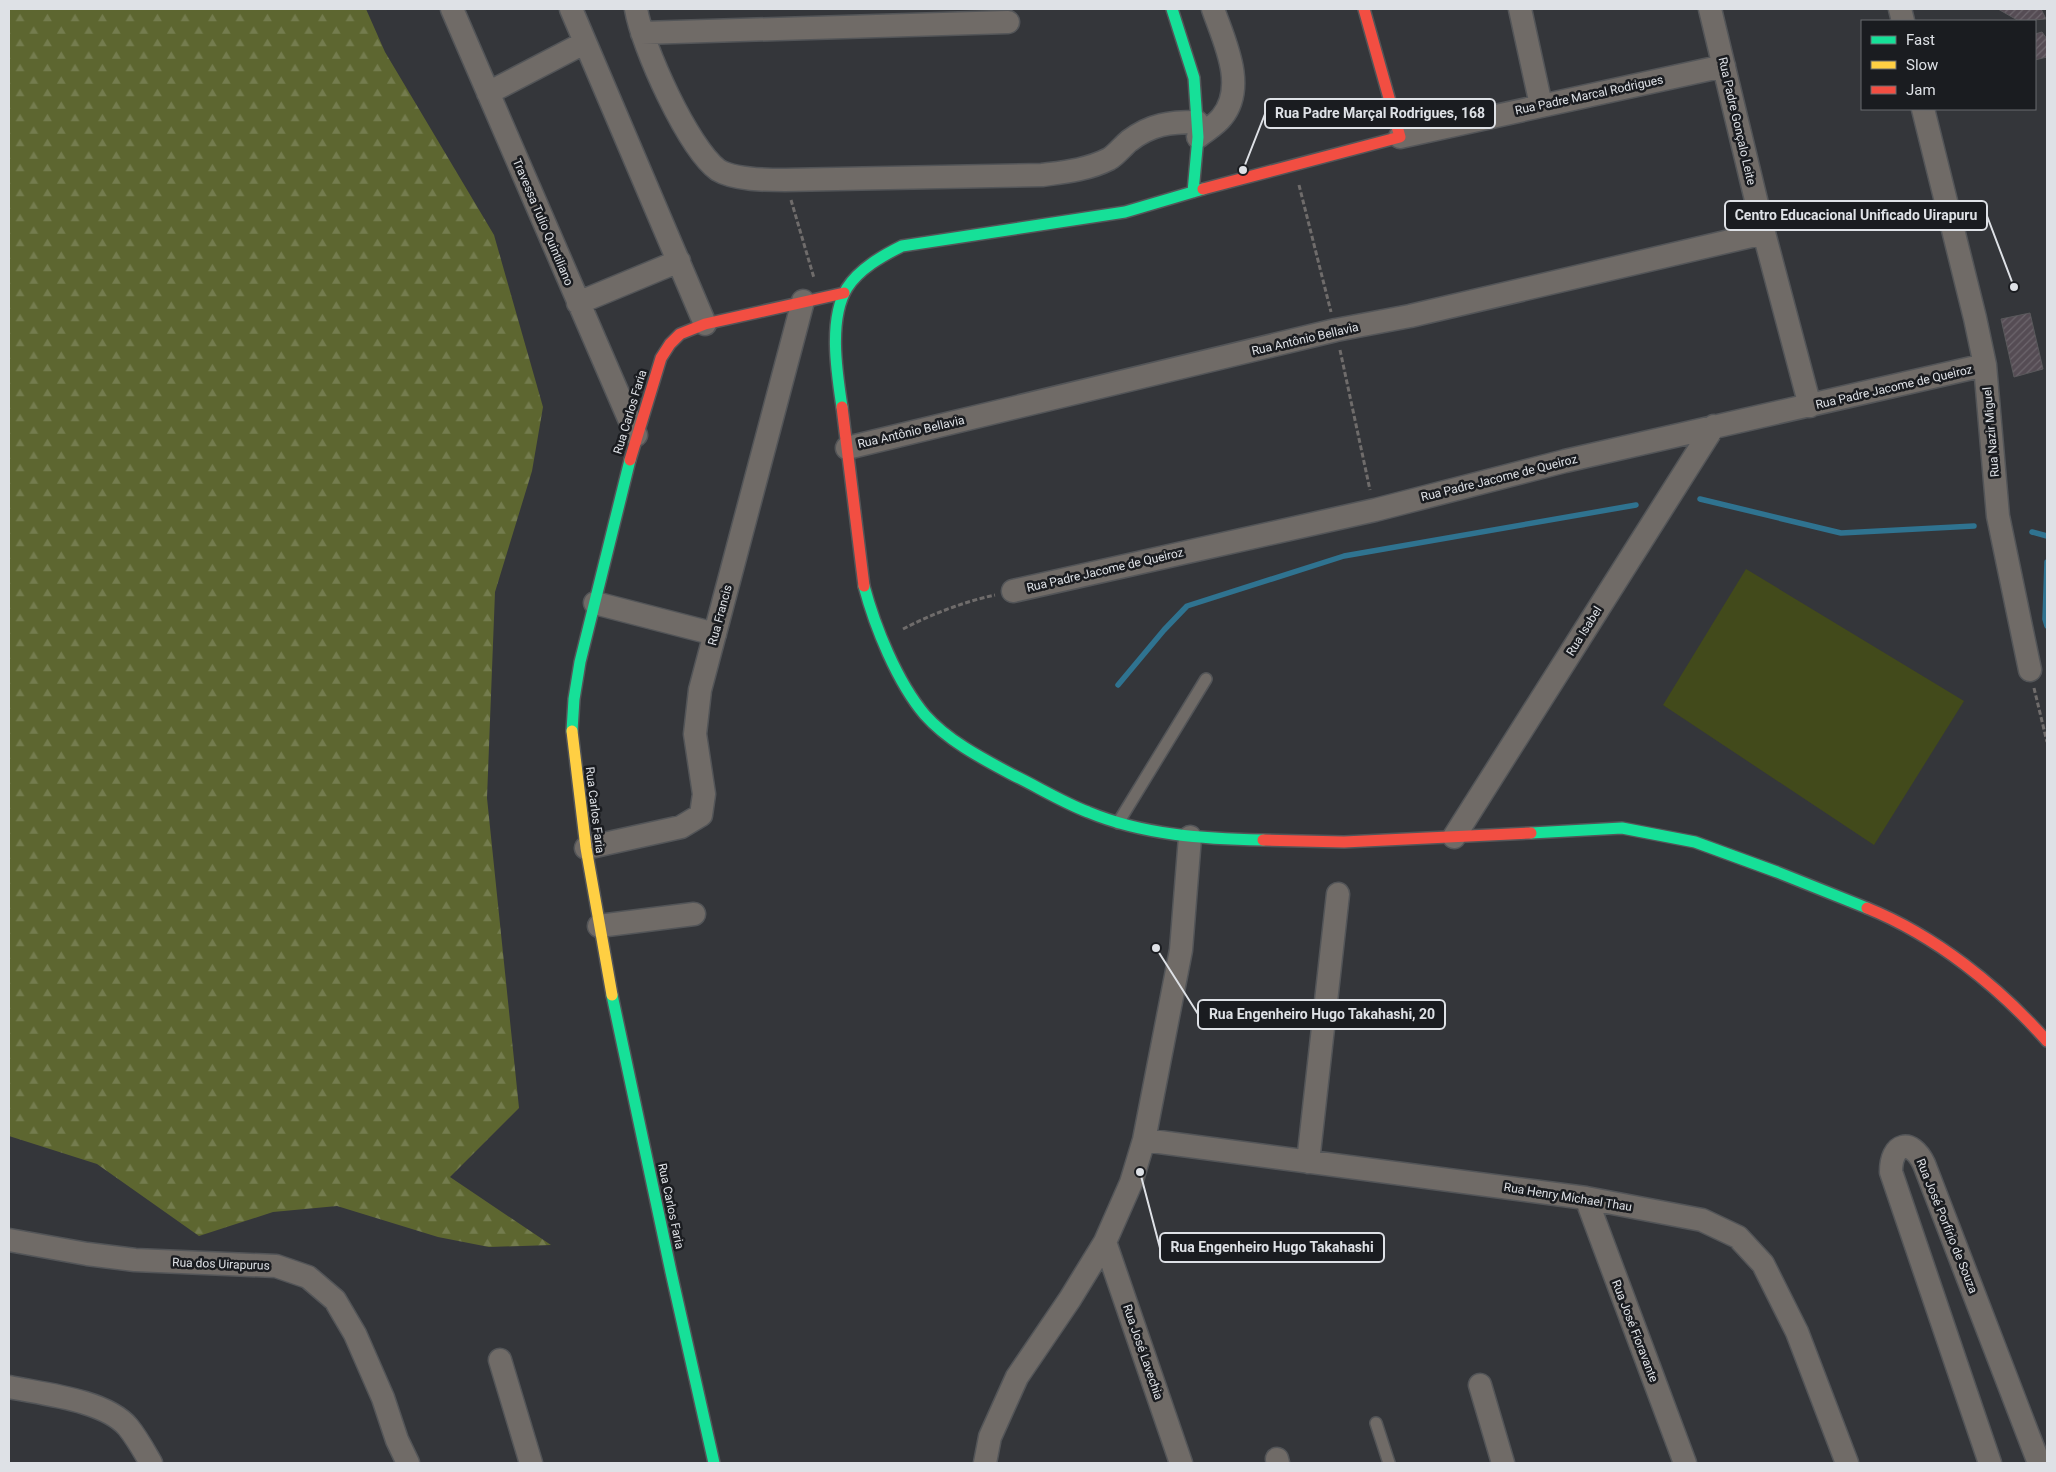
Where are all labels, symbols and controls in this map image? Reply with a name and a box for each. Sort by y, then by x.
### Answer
legend [1861,20,2036,110]
text: Fast [1906,31,1935,49]
street label: Rua Padre Gonçalo Leite [1715,56,1759,186]
text: Slow [1906,56,1938,74]
street label: Rua Padre Marcal Rodrigues [1514,72,1664,118]
text: Jam [1906,81,1936,99]
callout: Rua Padre Marçal Rodrigues, 168 [1265,99,1495,128]
text: Rua Padre Marçal Rodrigues, 168 [1275,105,1485,121]
street label: Travessa Tulio Quintiliano [510,156,576,288]
callout: Centro Educacional Unificado Uirapuru [1725,201,1987,230]
text: Centro Educacional Unificado Uirapuru [1735,207,1977,223]
street label: Rua Antônio Bellavia [1250,320,1360,358]
street label: Rua Padre Jacome de Queiroz [1814,362,1974,412]
street label: Rua Carlos Faria [611,368,649,456]
street label: Rua Nazir Miguel [1980,386,2002,478]
street label: Rua Antônio Bellavia [856,413,966,451]
street label: Rua Padre Jacome de Queiroz [1419,452,1579,504]
street label: Rua Padre Jacome de Queiroz [1025,545,1185,595]
street label: Rua Francis [705,583,735,647]
street label: Rua Isabel [1563,604,1605,658]
street label: Rua Carlos Faria [583,766,607,854]
callout: Rua Engenheiro Hugo Takahashi, 20 [1198,1000,1445,1029]
text: Rua Engenheiro Hugo Takahashi, 20 [1209,1006,1435,1022]
street label: Rua José Porfírio de Souza [1914,1157,1980,1295]
street label: Rua Carlos Faria [655,1162,687,1250]
street label: Rua Henry Michael Thau [1503,1180,1633,1214]
callout: Rua Engenheiro Hugo Takahashi [1160,1233,1384,1262]
text: Rua Engenheiro Hugo Takahashi [1170,1239,1374,1255]
street label: Rua dos Uirapurus [172,1255,270,1273]
street label: Rua José Fioravante [1609,1278,1661,1384]
street label: Rua José Lavechia [1120,1303,1166,1401]

